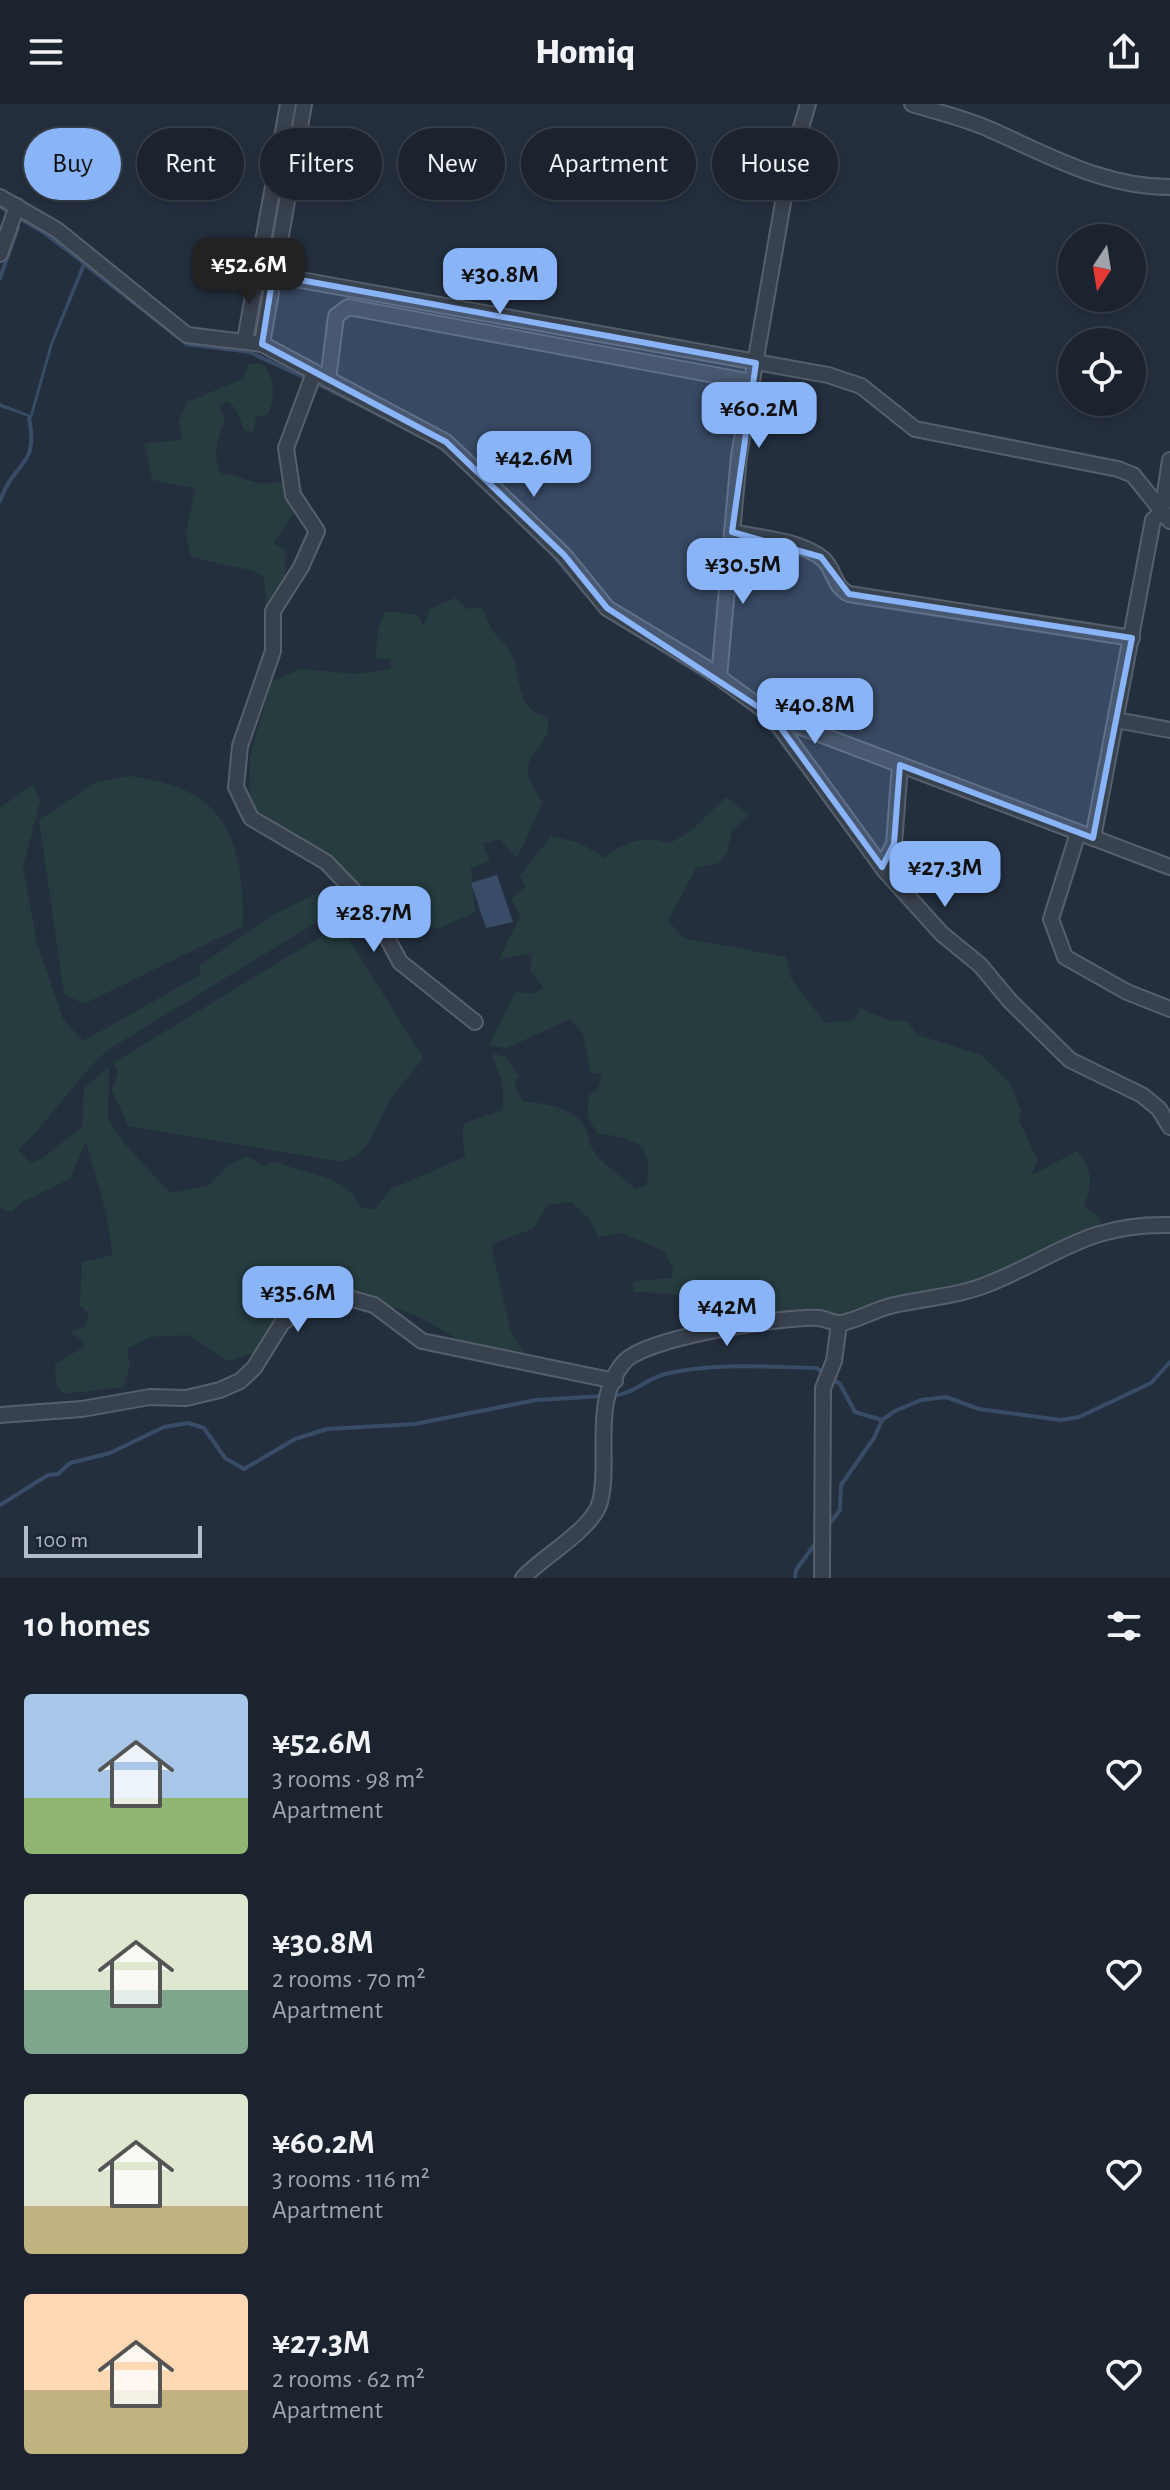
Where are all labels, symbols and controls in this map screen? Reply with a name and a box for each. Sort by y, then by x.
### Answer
icon: menu [24,30,68,74]
icon: share [1102,30,1146,74]
text: Homiq [535,34,635,70]
chip: Buy [24,128,121,200]
chip: Rent [137,128,244,200]
chip: Filters [260,128,382,200]
chip: New [398,128,505,200]
chip: Apartment [521,128,696,200]
chip: House [712,128,838,200]
north arrow [1058,224,1146,312]
map controls [1058,224,1146,416]
pin: ¥52.6M [184,238,314,306]
pin: ¥30.8M [435,248,565,316]
text: ¥52.6M [211,251,287,277]
text: ¥30.8M [461,261,539,287]
button: locate [1058,328,1146,416]
pin: ¥60.2M [694,382,824,450]
text: ¥60.2M [720,395,798,421]
pin: ¥42.6M [469,431,599,499]
text: ¥42.6M [495,444,573,470]
pin: ¥30.5M [678,538,808,606]
text: ¥30.5M [705,551,781,577]
pin: ¥40.8M [750,678,880,746]
text: ¥40.8M [775,691,855,717]
pin: ¥27.3M [880,841,1010,909]
text: ¥27.3M [907,854,983,880]
pin: ¥28.7M [309,886,439,954]
text: ¥28.7M [336,899,412,925]
pin: ¥35.6M [233,1266,363,1334]
text: ¥35.6M [260,1279,336,1305]
pin: ¥42M [680,1280,774,1348]
text: ¥42M [697,1293,757,1319]
scale bar [24,1522,202,1558]
text: 100 m [36,1529,88,1551]
icon: filters [1102,1604,1146,1648]
text: 10 homes [24,1609,150,1643]
icon: home [88,1726,184,1822]
text: ¥52.6M [272,1726,372,1760]
icon: heart [1102,1752,1146,1796]
text: 3 rooms · 98 m² [272,1766,424,1792]
text: Apartment [272,1797,383,1823]
icon: home [88,1926,184,2022]
text: ¥30.8M [272,1926,374,1960]
icon: heart [1102,1952,1146,1996]
text: 2 rooms · 70 m² [272,1966,425,1992]
text: Apartment [272,1997,383,2023]
icon: home [88,2126,184,2222]
text: ¥60.2M [272,2126,375,2160]
icon: heart [1102,2152,1146,2196]
text: 3 rooms · 116 m² [272,2166,430,2192]
text: Apartment [272,2197,383,2223]
icon: home [88,2326,184,2422]
text: ¥27.3M [272,2326,370,2360]
icon: heart [1102,2352,1146,2396]
text: 2 rooms · 62 m² [272,2366,425,2392]
text: Apartment [272,2397,383,2423]

